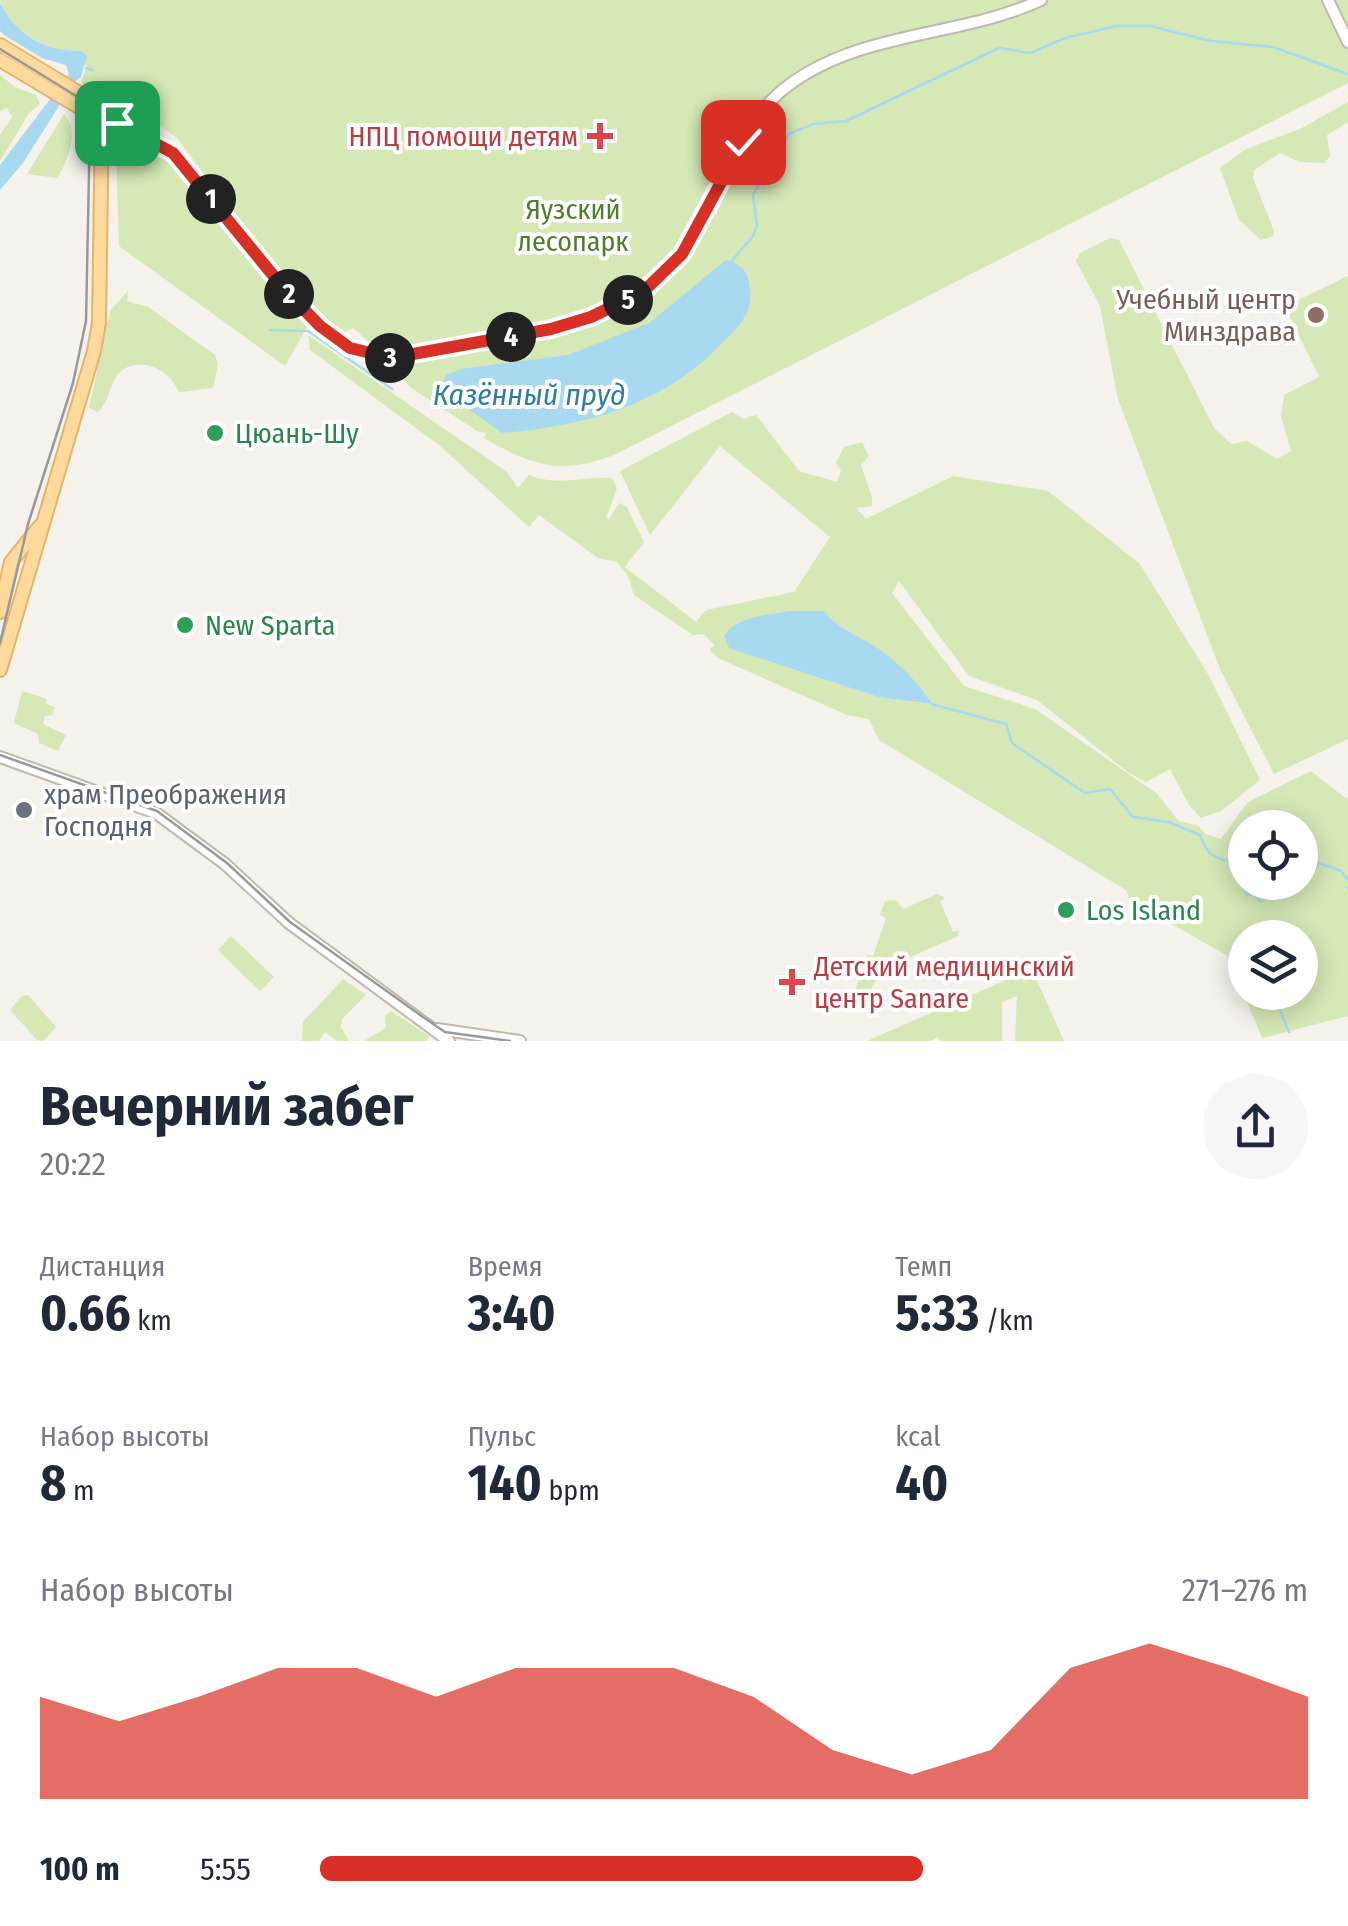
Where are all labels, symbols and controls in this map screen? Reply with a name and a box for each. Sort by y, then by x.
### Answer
pin [75,81,160,166]
icon: arrive [90,96,145,151]
pin [701,100,786,185]
icon: check [716,115,771,170]
place label: НПЦ помощи детям [349,120,578,153]
marker: НПЦ помощи детям [587,123,613,149]
pin: 1 [186,174,236,224]
text: 1 [205,182,217,215]
park label: Яузский лесопарк [518,193,629,258]
pin: 2 [264,269,314,319]
pin: 5 [603,275,653,325]
text: 2 [283,277,295,310]
text: 5 [621,283,635,316]
place label: Учебный центр Минздрава [1115,283,1296,348]
marker: Учебный центр Минздрава [1305,304,1327,326]
pin: 4 [486,312,536,362]
text: 4 [504,320,518,353]
pin: 3 [365,333,415,383]
text: 3 [383,341,397,374]
water label: Казённый пруд [433,377,625,413]
place label: Цюань-Шу [235,417,359,450]
marker: Цюань-Шу [204,422,226,444]
place label: New Sparta [205,609,335,642]
marker: New Sparta [174,614,196,636]
place label: храм Преображения Господня [44,778,287,843]
marker: храм Преображения Господня [13,799,35,821]
map controls [1228,810,1318,1010]
button: locate [1228,810,1318,900]
place label: Los Island [1086,894,1201,927]
marker: Los Island [1055,899,1077,921]
button: layers [1228,920,1318,1010]
place label: Детский медицинский центр Sanare [813,950,1075,1015]
marker: Детский медицинский центр Sanare [779,969,805,995]
text: Вечерний забег [40,1074,413,1140]
button: share [1203,1074,1308,1179]
text: 20:22 [40,1145,106,1183]
text: Дистанция [40,1250,165,1283]
text: Время [468,1250,543,1283]
text: Темп [895,1250,952,1283]
text: 0.66 [40,1283,131,1343]
text: 3:40 [468,1283,556,1343]
text: 5:33 [895,1283,979,1343]
text: km [131,1304,172,1337]
text: /km [979,1304,1034,1337]
text: Набор высоты [40,1420,210,1453]
text: Пульс [468,1420,536,1453]
text: kcal [895,1420,941,1453]
text: 8 [40,1453,66,1513]
text: 140 [468,1453,542,1513]
text: 40 [895,1453,948,1513]
text: m [66,1474,95,1507]
text: bpm [542,1474,600,1507]
text: Набор высоты [40,1571,234,1609]
text: 271–276 m [1182,1571,1308,1609]
text: 100 m [40,1850,120,1888]
text: 5:55 [200,1850,251,1888]

